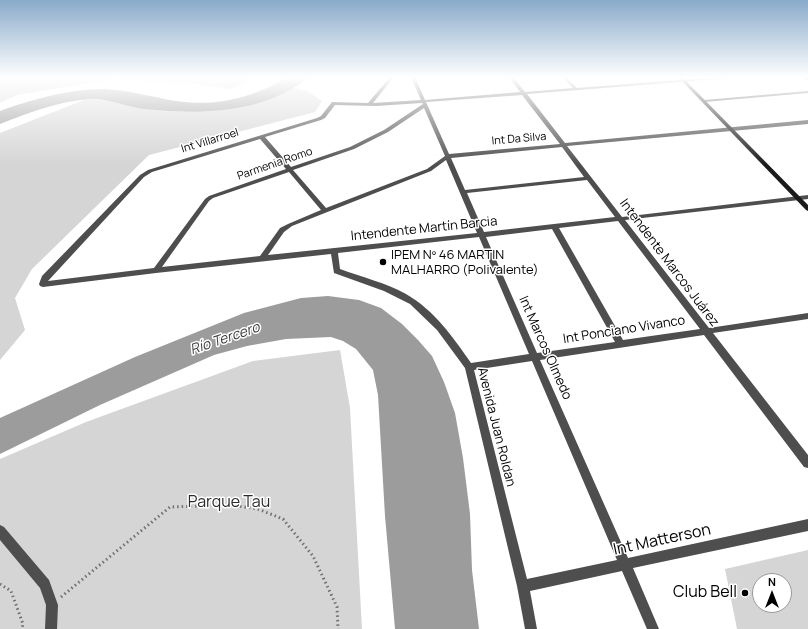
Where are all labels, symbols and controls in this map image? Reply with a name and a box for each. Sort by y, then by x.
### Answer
street label: Int Villarroel [180,126,240,156]
street label: Int Da Silva [491,130,547,148]
street label: Parmenia Romo [236,145,314,183]
street label: Intendente Marcos Juárez [616,196,722,330]
street label: Intendente Martín Barcia [350,214,498,244]
place label: IPEM Nº 46 MARTIN MALHARRO (Polivalente) [391,247,539,278]
marker: IPEM Nº 46 MARTIN MALHARRO (Polivalente) [378,257,388,267]
street label: Int Marcos Olmedo [515,294,575,402]
street label: Int Ponciano Vivanco [562,313,686,347]
water label: Río Tercero [188,319,262,359]
street label: Avenida Juan Roldan [474,366,518,488]
park label: Parque Tau [188,493,270,513]
street label: Int Matterson [611,520,713,560]
north arrow [752,573,792,613]
text: N [768,574,776,589]
place label: Club Bell [673,583,737,603]
marker: Club Bell [740,588,750,598]

